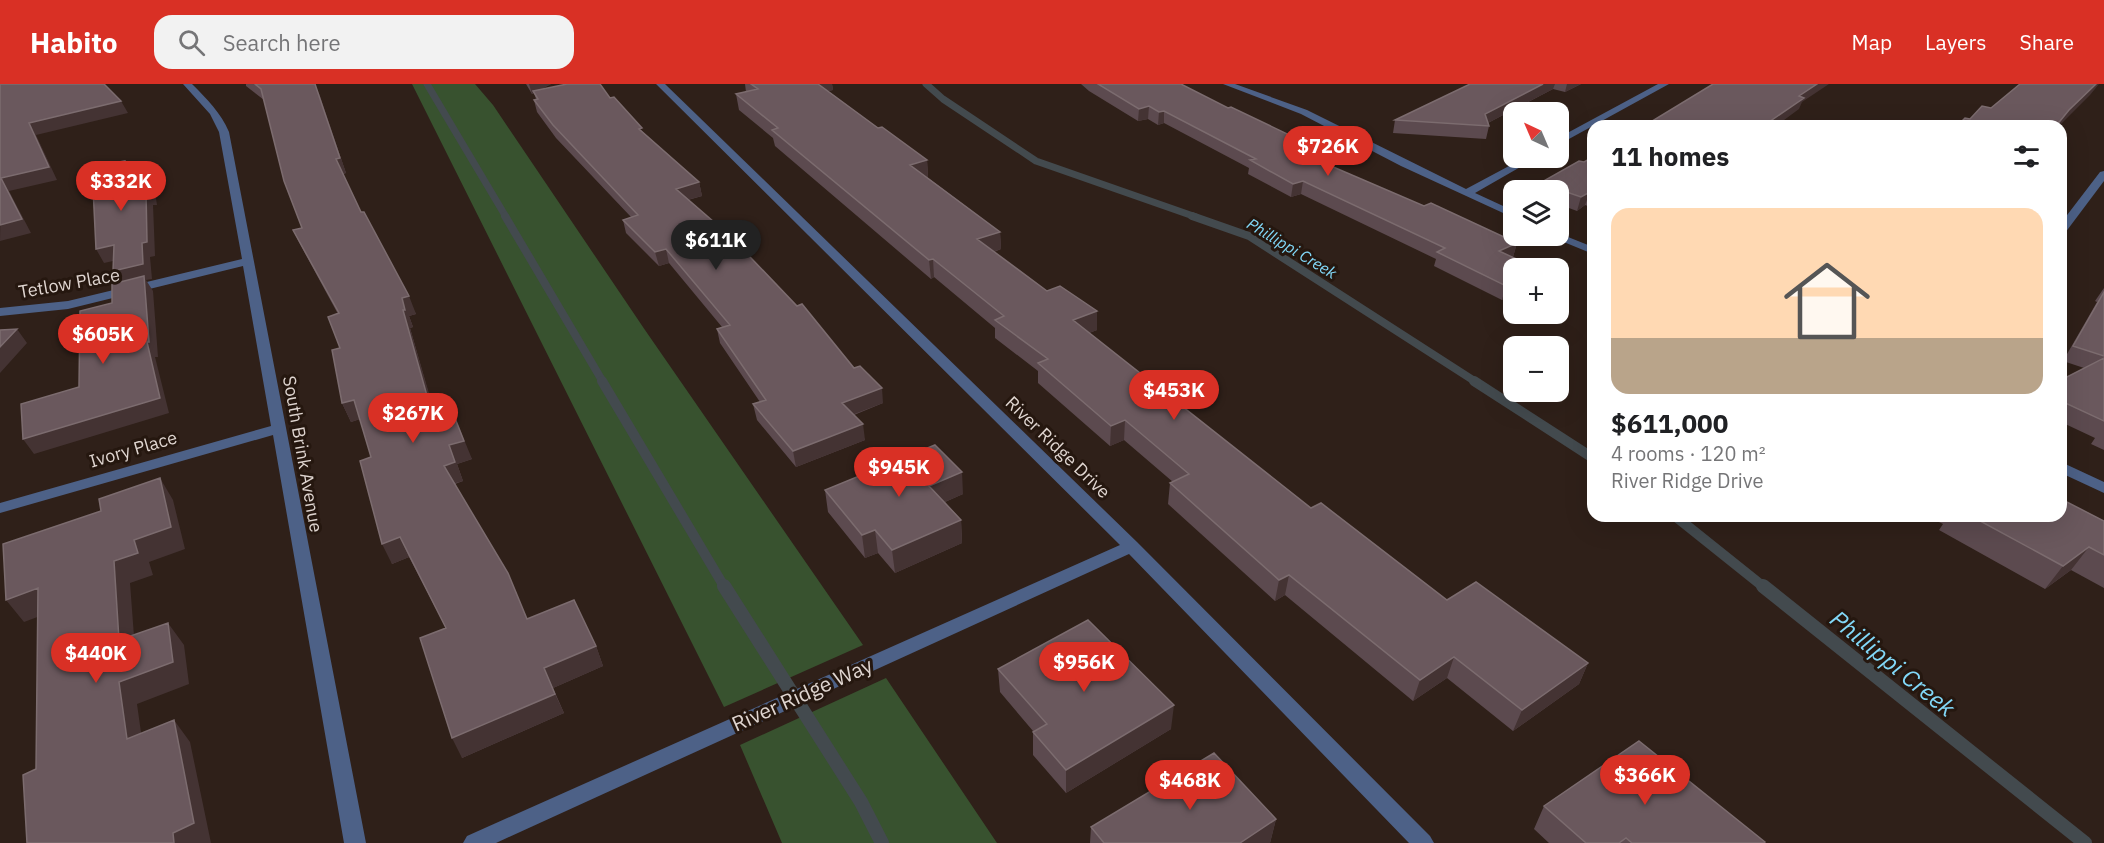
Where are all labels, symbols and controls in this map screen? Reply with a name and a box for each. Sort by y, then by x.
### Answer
search box [154,15,574,69]
text: Habito [30,24,118,61]
icon: search [175,26,208,59]
text: Search here [223,28,341,57]
text: Map [1852,28,1892,56]
text: Layers [1925,28,1987,56]
text: Share [2020,28,2074,56]
north arrow [1503,102,1569,168]
map controls [1503,102,1569,402]
pin: $726K [1286,126,1370,177]
text: $726K [1297,132,1359,159]
text: 11 homes [1611,139,1729,173]
icon: filters [2010,140,2043,173]
pin: $332K [79,161,163,212]
text: $332K [90,167,152,194]
button: layers [1503,180,1569,246]
water label: Phillippi Creek [1243,213,1341,283]
pin: $611K [674,220,758,271]
text: $611K [685,226,747,253]
icon: home [1773,247,1881,355]
button: + [1503,258,1569,324]
street label: Tetlow Place [17,263,122,303]
pin: $605K [61,314,145,365]
text: $605K [72,320,134,347]
button: − [1503,336,1569,402]
pin: $453K [1132,370,1216,421]
street label: South Brink Avenue [278,374,328,534]
text: $453K [1143,376,1205,403]
street label: River Ridge Drive [1001,391,1115,503]
pin: $267K [371,393,455,444]
text: $267K [382,399,444,426]
text: $611,000 [1611,406,1728,440]
street label: Ivory Place [86,425,180,472]
text: 4 rooms · 120 m² [1611,440,1766,467]
pin: $945K [857,447,941,498]
text: $945K [868,453,930,480]
text: River Ridge Drive [1611,467,1763,494]
water label: Phillippi Creek [1824,603,1963,724]
pin: $440K [54,633,138,684]
text: $440K [65,639,127,666]
pin: $956K [1042,642,1126,693]
text: $956K [1053,648,1115,675]
street label: River Ridge Way [727,650,877,738]
pin: $366K [1603,755,1687,806]
pin: $468K [1148,760,1232,811]
text: $366K [1614,761,1676,788]
text: $468K [1159,766,1221,793]

